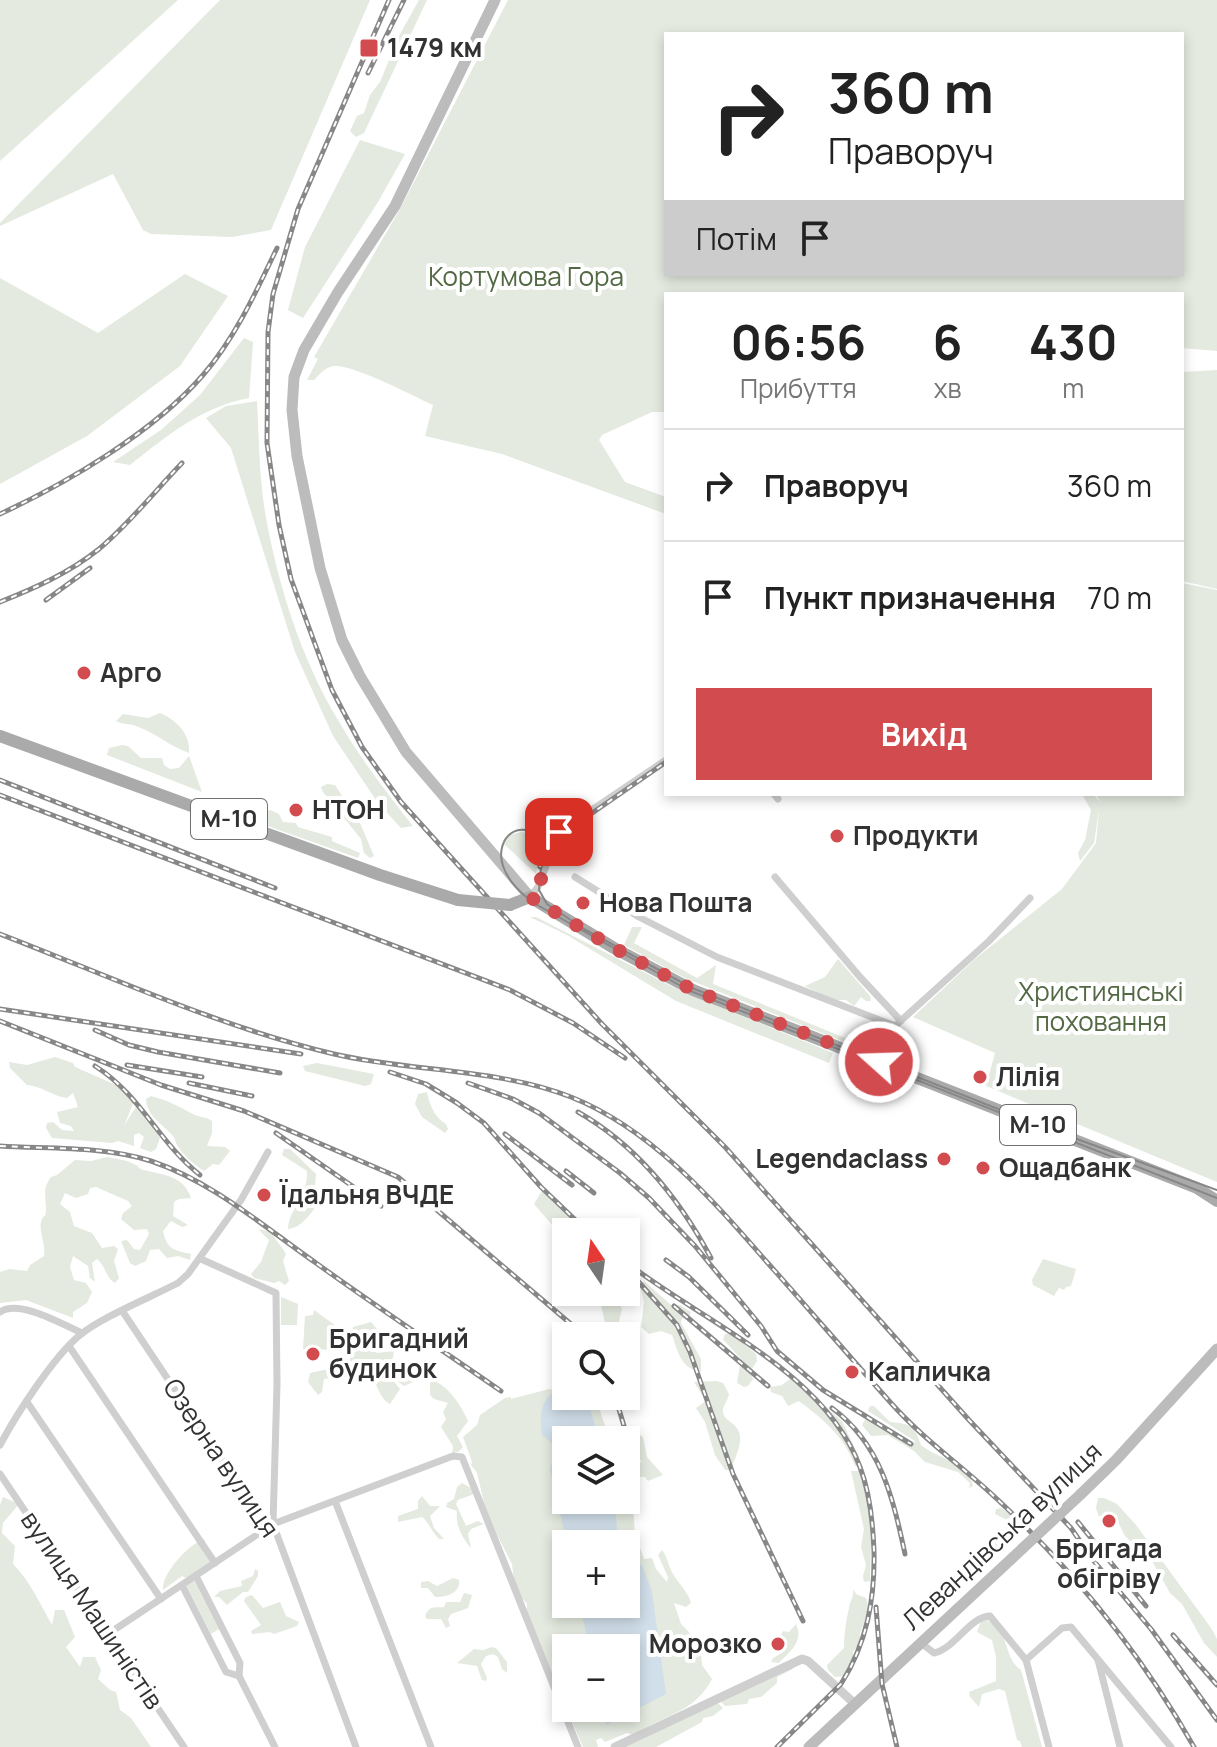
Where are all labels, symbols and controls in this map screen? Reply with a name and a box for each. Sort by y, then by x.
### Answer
place label: 1479 км [387,29,482,65]
marker: 1479 км [358,37,380,59]
text: 360 m [828,53,994,130]
icon: right [696,64,800,168]
text: Праворуч [828,126,994,175]
icon: arrive [793,216,837,260]
text: Потім [696,218,777,259]
park label: Кортумова Гора [428,258,624,294]
text: 06:56 [730,309,866,374]
text: 6 [933,309,962,374]
text: 430 [1029,309,1118,374]
text: Прибуття [740,370,857,406]
text: хв [934,370,961,406]
text: m [1062,370,1084,406]
icon: right [696,463,740,507]
text: Праворуч [764,465,909,506]
text: 360 m [1067,465,1152,506]
icon: arrive [696,575,740,619]
text: Пункт призначення [764,577,1056,618]
text: 70 m [1087,577,1152,618]
place label: Арго [100,654,162,690]
marker: Арго [75,664,93,682]
button: Вихід [696,688,1152,780]
place label: НТОН [312,791,385,827]
pin [525,798,593,866]
road number: М-10 [191,799,267,839]
marker: НТОН [287,801,305,819]
icon: arrive [537,810,581,854]
place label: Продукти [853,817,979,853]
marker: Продукти [828,827,846,845]
place label: Нова Пошта [599,884,752,920]
marker: Нова Пошта [574,894,592,912]
park label: Християнські поховання [1019,973,1183,1039]
position arrow [837,1020,921,1104]
place label: Лілія [996,1058,1060,1094]
marker: Лілія [971,1068,989,1086]
road number: М-10 [1000,1105,1076,1145]
place label: Legendaclass [755,1140,928,1176]
place label: Ощадбанк [999,1149,1132,1185]
marker: Legendaclass [935,1150,953,1168]
marker: Ощадбанк [974,1159,992,1177]
place label: Їдальня ВЧДЕ [279,1176,454,1212]
marker: Їдальня ВЧДЕ [255,1186,273,1204]
north arrow [552,1218,640,1306]
map controls [552,1218,640,1722]
place label: Бригадний будинок [329,1320,469,1386]
button: search [552,1322,640,1410]
marker: Бригадний будинок [304,1345,322,1363]
place label: Капличка [868,1353,991,1389]
marker: Капличка [843,1363,861,1381]
street label: Озерна вулиця [155,1371,288,1544]
button: layers [552,1426,640,1514]
street label: Левандівська вулиця [894,1433,1109,1637]
street label: вулиця Машиністів [13,1503,173,1716]
marker: Бригада обігріву [1100,1512,1118,1530]
button: + [552,1530,640,1618]
place label: Бригада обігріву [1055,1530,1163,1596]
place label: Морозко [649,1625,762,1661]
button: − [552,1634,640,1722]
marker: Морозко [769,1635,787,1653]

